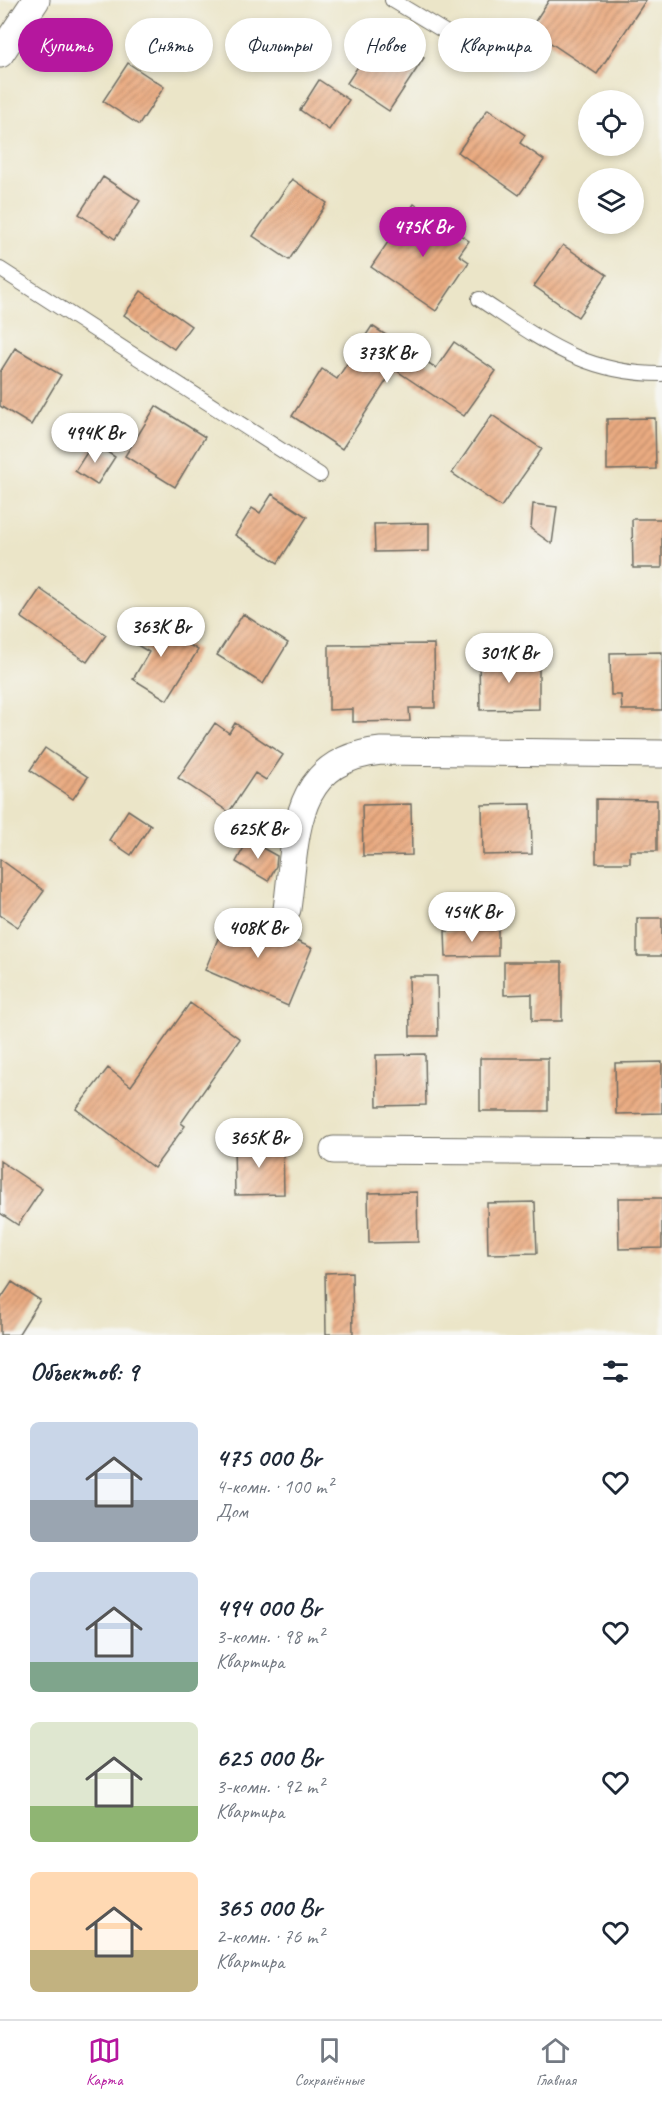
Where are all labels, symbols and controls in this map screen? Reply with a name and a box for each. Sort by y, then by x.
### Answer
chip: Купить [18,18,113,72]
chip: Снять [125,18,213,72]
chip: Фильтры [225,18,332,72]
chip: Новое [344,18,426,72]
chip: Квартира [438,18,552,72]
map controls [578,90,644,234]
button: locate [578,90,644,156]
button: layers [578,168,644,234]
pin: 475K Br [368,207,478,258]
text: 475K Br [393,214,453,239]
pin: 373K Br [332,333,442,384]
text: 373K Br [357,340,417,365]
pin: 494K Br [40,413,150,464]
text: 494K Br [65,420,125,445]
pin: 363K Br [106,607,216,658]
text: 363K Br [131,614,191,639]
pin: 301K Br [454,633,564,684]
text: 301K Br [479,640,539,665]
pin: 625K Br [203,809,313,860]
text: 625K Br [228,816,288,841]
pin: 454K Br [417,892,527,943]
text: 454K Br [442,899,502,924]
pin: 408K Br [203,908,313,959]
text: 408K Br [228,915,288,940]
pin: 365K Br [204,1118,314,1169]
text: 365K Br [229,1125,289,1150]
text: Объектов: 9 [30,1355,138,1388]
icon: filters [599,1355,632,1388]
text: 475 000 Br [216,1441,321,1474]
icon: home [78,1446,150,1518]
icon: heart [599,1466,632,1499]
text: 4-комн. · 100 m² [216,1474,333,1499]
text: Дом [216,1499,248,1524]
text: 494 000 Br [216,1591,321,1624]
icon: home [78,1596,150,1668]
icon: heart [599,1616,632,1649]
text: 3-комн. · 98 m² [216,1624,324,1649]
text: Квартира [216,1649,284,1674]
text: 625 000 Br [216,1741,322,1774]
icon: home [78,1746,150,1818]
icon: heart [599,1766,632,1799]
text: 3-комн. · 92 m² [216,1774,324,1799]
text: Квартира [216,1799,284,1824]
text: 365 000 Br [216,1891,322,1924]
icon: home [78,1896,150,1968]
icon: heart [599,1916,632,1949]
text: 2-комн. · 76 m² [216,1924,324,1949]
text: Квартира [216,1949,284,1974]
tab: Карта [86,2034,123,2090]
tab: Сохранённые [294,2034,364,2090]
tab: Главная [536,2034,576,2090]

